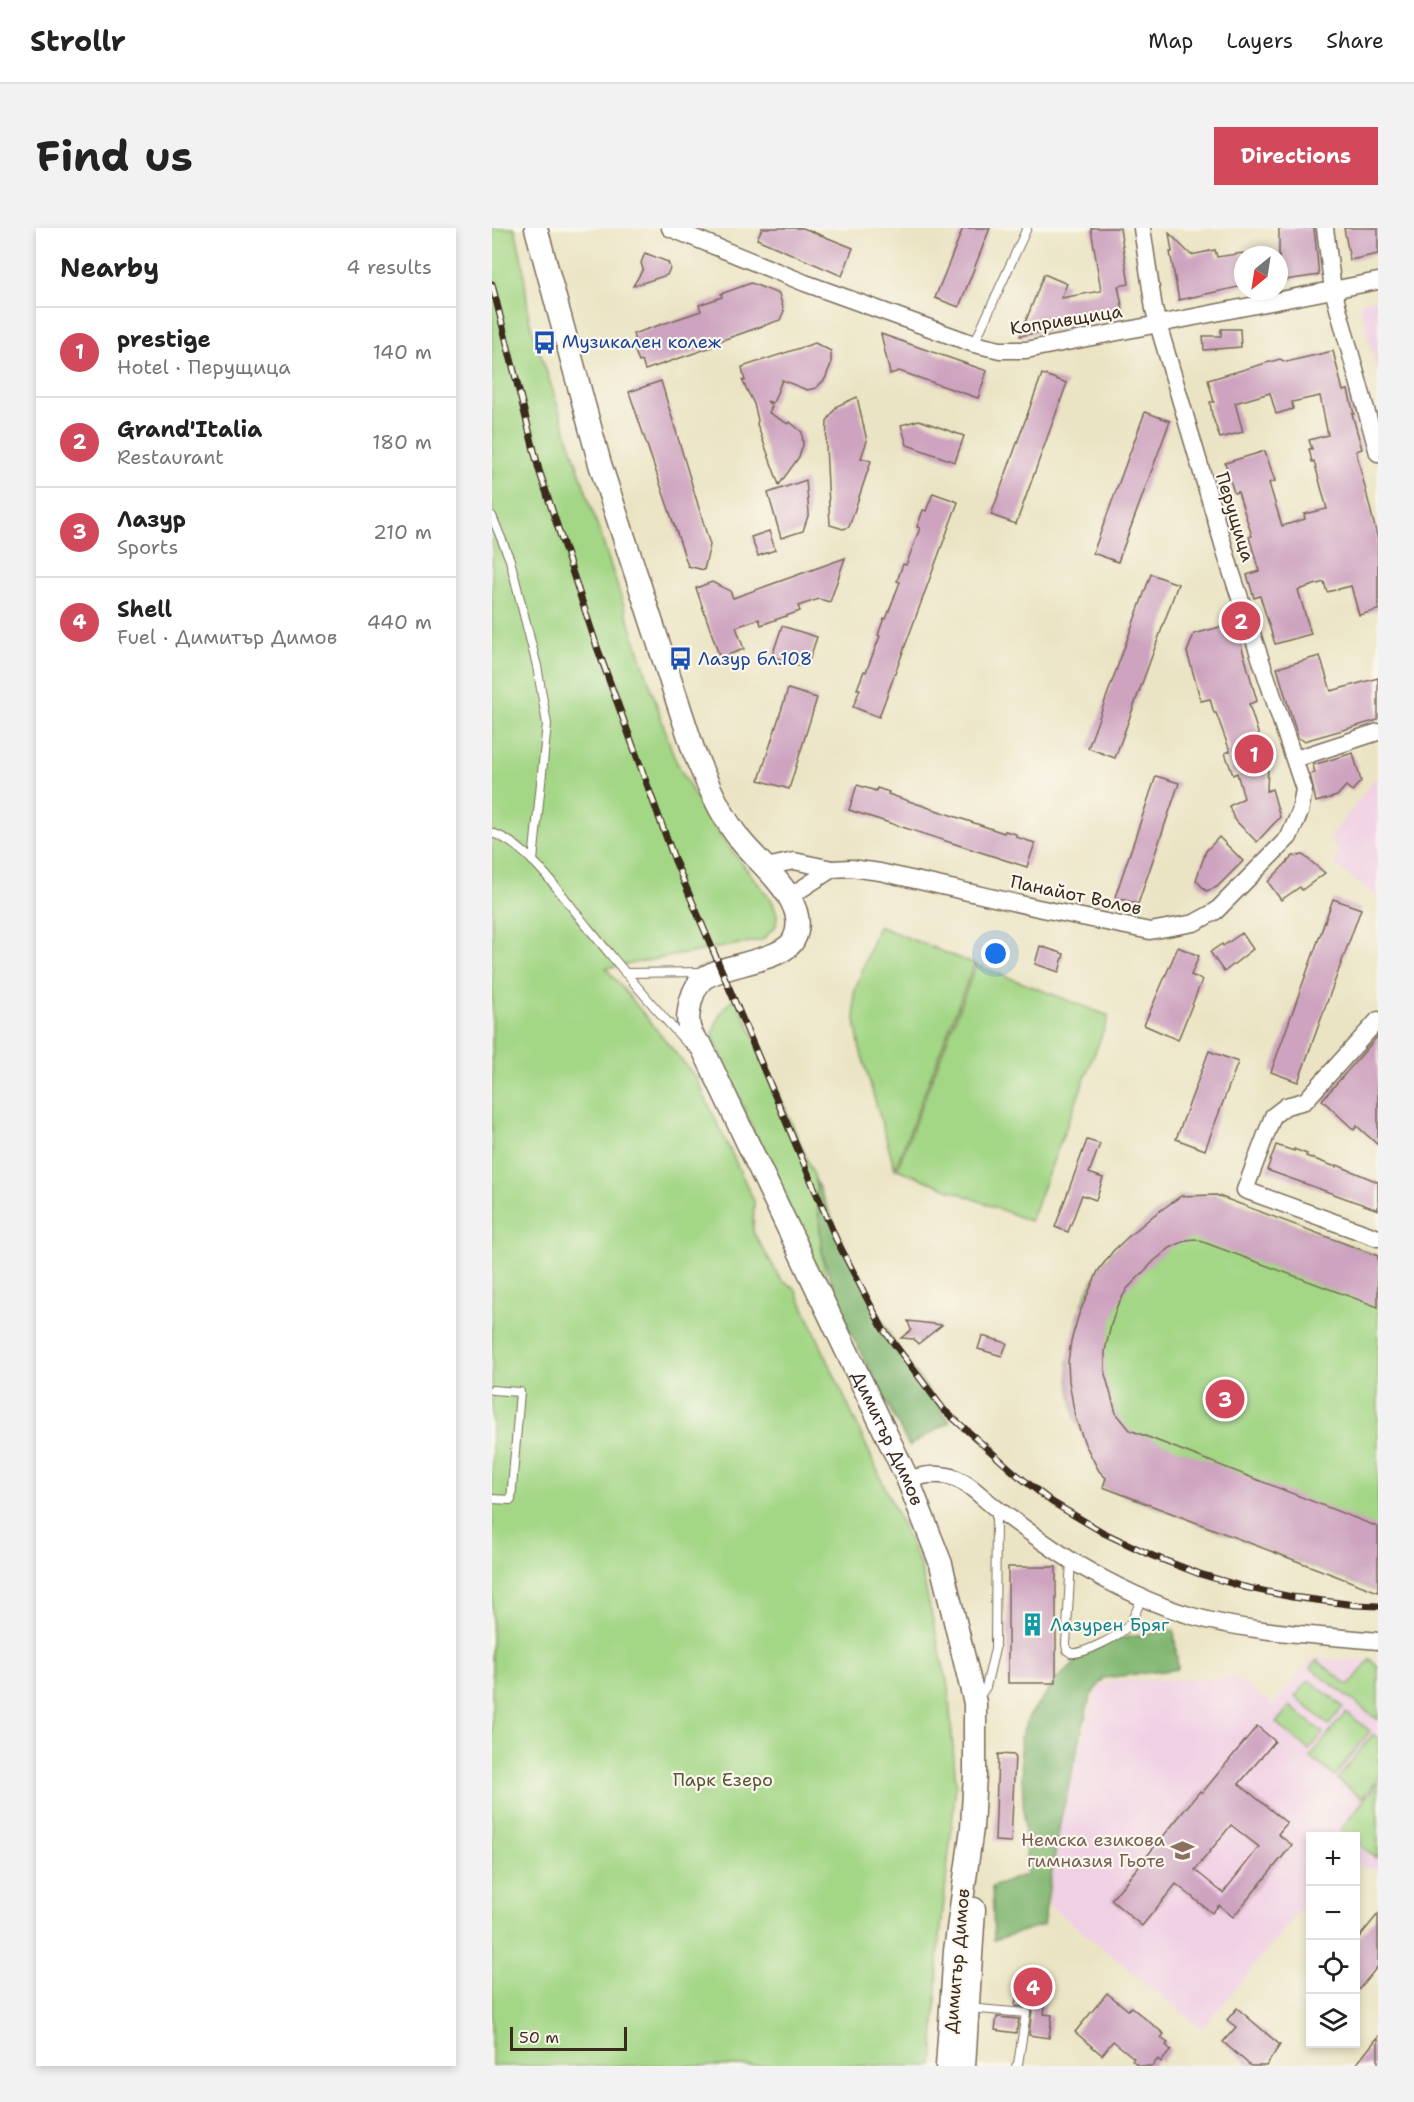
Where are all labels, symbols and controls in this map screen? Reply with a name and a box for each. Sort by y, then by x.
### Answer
text: Strollr [30,22,126,60]
text: Map [1148,27,1193,55]
text: Layers [1226,27,1293,55]
text: Share [1326,27,1384,55]
button: Directions [1214,127,1378,185]
text: Find us [36,128,193,184]
north arrow [1234,246,1288,300]
text: Nearby [60,250,159,285]
text: 4 results [346,254,432,280]
street label: Копривщица [1008,299,1124,341]
text: prestige [117,325,211,354]
bus stop icon: Музикален колеж [531,329,557,355]
place label: Музикален колеж [562,330,722,354]
text: 1 [75,339,84,365]
text: 140 m [373,339,432,365]
text: Hotel · Перущица [117,354,291,380]
text: Grand'Italia [117,415,262,444]
text: 2 [73,429,87,455]
text: 180 m [372,429,432,455]
text: Restaurant [117,444,224,470]
street label: Перущица [1210,469,1260,565]
text: Лазур [117,505,186,534]
text: 3 [73,519,87,545]
text: 210 m [373,519,432,545]
text: Sports [117,534,178,560]
text: Shell [117,595,172,624]
pin: 2 [1222,598,1260,644]
text: 4 [73,609,87,635]
text: 440 m [367,609,432,635]
text: Fuel · Димитър Димов [117,624,337,650]
bus stop icon: Лазур бл.108 [667,646,693,672]
place label: Лазур бл.108 [698,647,812,671]
pin: 1 [1234,732,1274,776]
street label: Панайот Волов [1008,869,1144,921]
your location [981,939,1010,968]
street label: Димитър Димов [846,1367,929,1509]
pin: 3 [1206,1376,1244,1422]
building icon: Лазурен Бряг [1019,1612,1045,1638]
place label: Лазурен Бряг [1050,1613,1169,1637]
park label: Парк Езеро [673,1768,773,1792]
place label: Немска езикова гимназия Гьоте [1021,1828,1165,1873]
map controls [1306,1832,1360,2048]
button: + [1306,1832,1360,1886]
school or university icon: Немска езикова гимназия Гьоте [1170,1837,1196,1863]
button: − [1306,1886,1360,1940]
street label: Димитър Димов [939,1887,975,2035]
button: locate [1306,1940,1360,1994]
pin: 4 [1014,1964,1052,2010]
button: layers [1306,1994,1360,2048]
scale bar [510,2024,627,2052]
text: 50 m [519,2027,559,2048]

